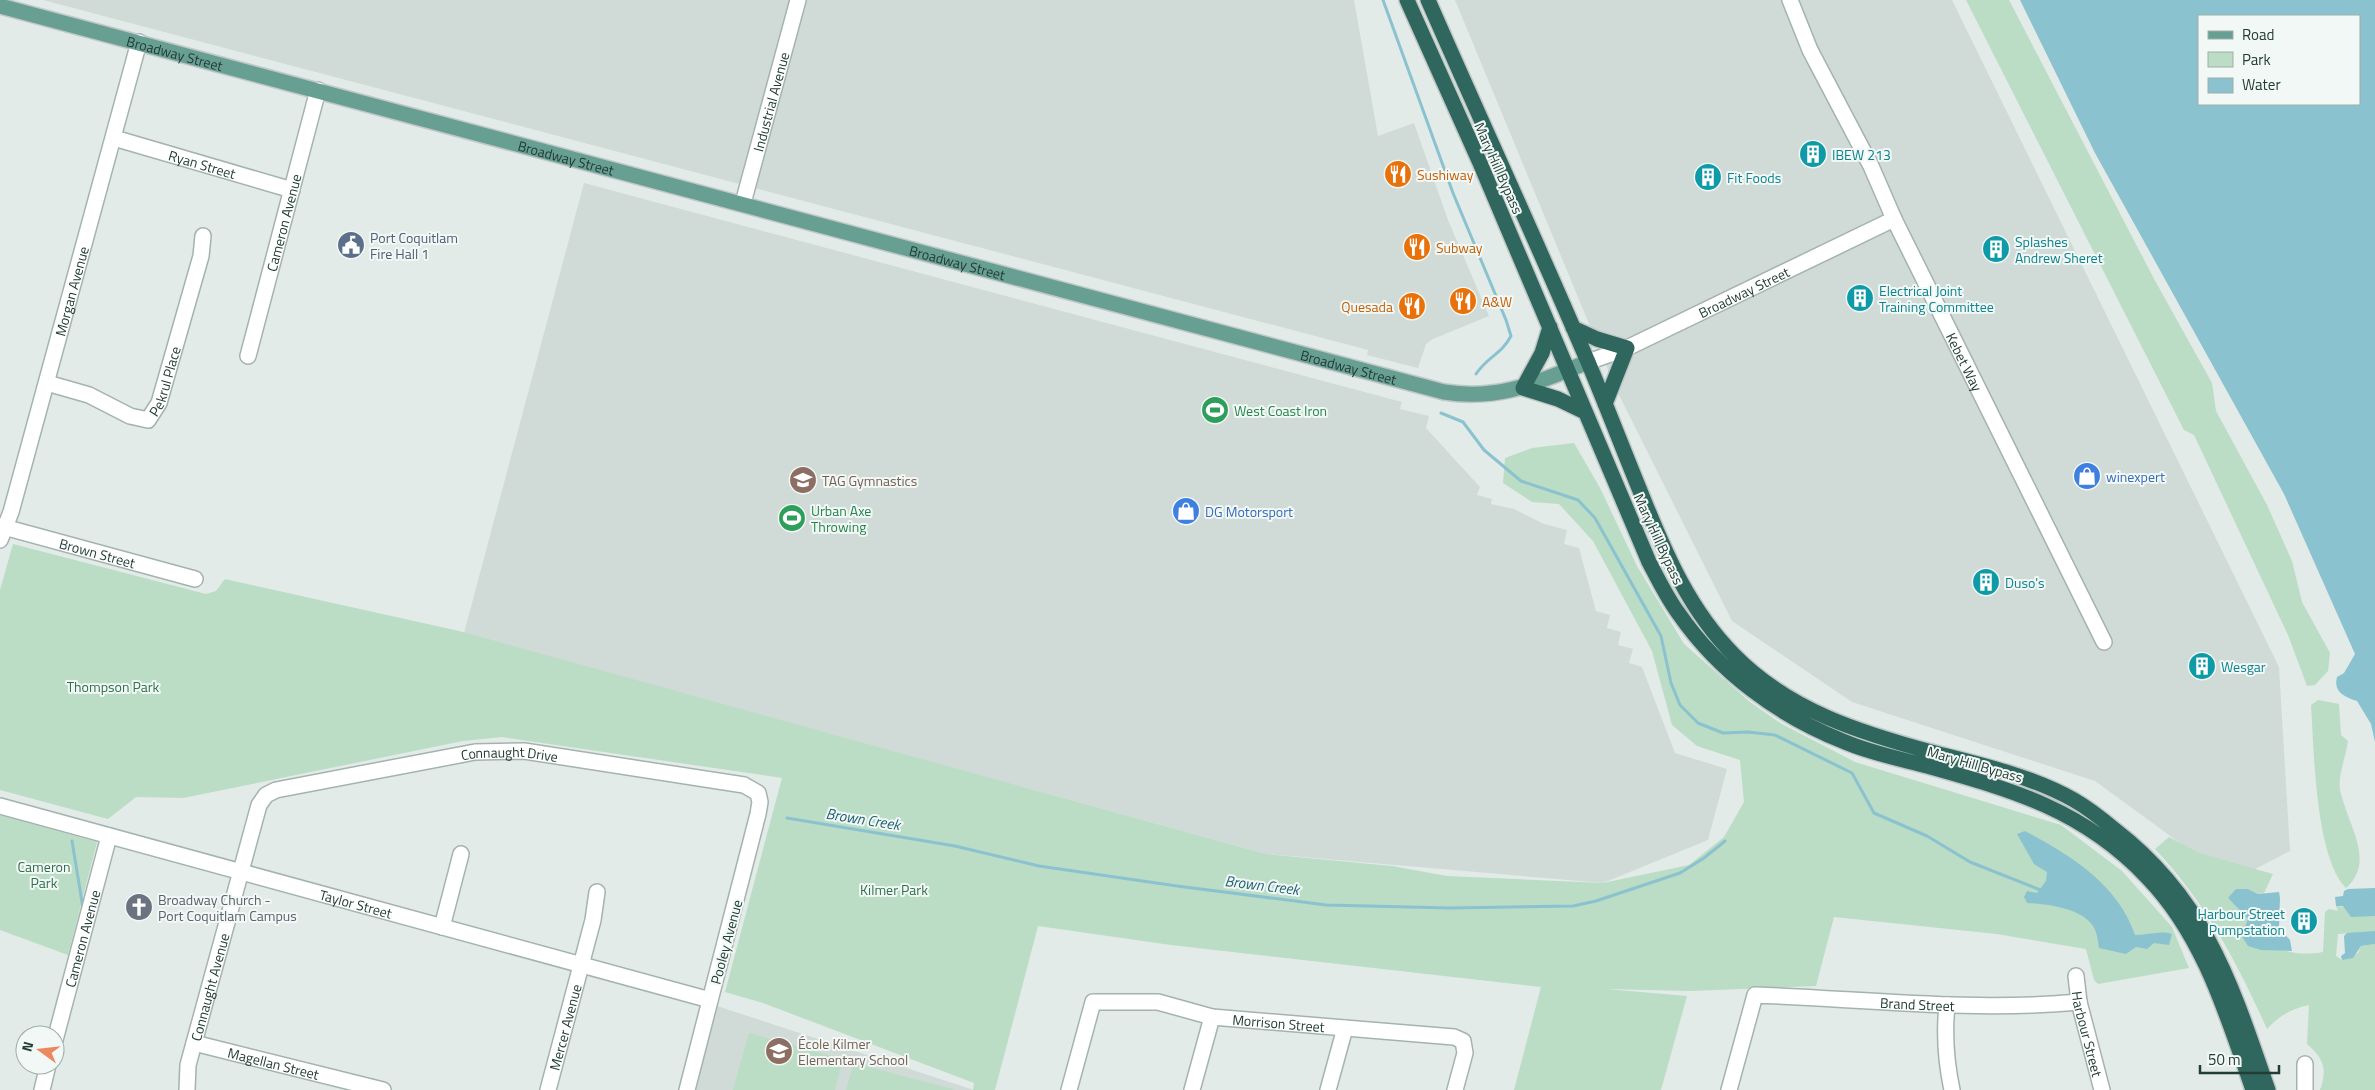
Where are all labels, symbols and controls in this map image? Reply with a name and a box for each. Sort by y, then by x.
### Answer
legend [2198,15,2360,105]
text: Road [2242,23,2274,46]
street label: Broadway Street [124,30,225,76]
text: Park [2242,48,2271,71]
street label: Industrial Avenue [747,50,794,154]
text: Water [2242,73,2281,96]
street label: Mary Hill Bypass [1469,119,1529,217]
street label: Broadway Street [516,134,617,180]
building icon: IBEW 213 [1798,139,1828,169]
street label: Ryan Street [166,144,238,184]
place label: IBEW 213 [1832,144,1891,165]
restaurant icon: Sushiway [1383,159,1413,189]
building icon: Fit Foods [1693,162,1723,192]
place label: Sushiway [1417,164,1474,185]
place label: Fit Foods [1727,167,1781,188]
street label: Cameron Avenue [260,172,306,274]
place label: Port Coquitlam Fire Hall 1 [370,227,458,264]
public building icon: Port Coquitlam Fire Hall 1 [336,230,366,260]
place label: Splashes Andrew Sheret [2015,231,2103,268]
restaurant icon: Subway [1402,232,1432,262]
building icon: Splashes Andrew Sheret [1981,234,2011,264]
place label: Subway [1436,237,1483,258]
street label: Broadway Street [907,239,1008,285]
street label: Morgan Avenue [49,244,93,339]
street label: Broadway Street [1695,261,1793,323]
place label: Electrical Joint Training Committee [1879,280,1994,317]
building icon: Electrical Joint Training Committee [1845,283,1875,313]
restaurant icon: A&W [1448,286,1478,316]
restaurant icon: Quesada [1397,291,1427,321]
place label: A&W [1482,291,1512,312]
place label: Quesada [1341,296,1393,317]
street label: Kebet Way [1941,329,1988,395]
street label: Pekrul Place [143,344,185,420]
street label: Broadway Street [1298,344,1399,389]
sports icon: West Coast Iron [1200,395,1230,425]
place label: West Coast Iron [1234,400,1327,421]
shop icon: winexpert [2072,461,2102,491]
school or university icon: TAG Gymnastics [788,465,818,495]
place label: winexpert [2106,466,2165,487]
place label: TAG Gymnastics [822,470,917,491]
street label: Mary Hill Bypass [1629,490,1689,588]
shop icon: DG Motorsport [1171,496,1201,526]
place label: Urban Axe Throwing [811,500,871,537]
place label: DG Motorsport [1205,501,1293,522]
sports icon: Urban Axe Throwing [777,503,807,533]
street label: Brown Street [57,532,138,573]
building icon: Duso's [1971,567,2001,597]
place label: Duso's [2005,572,2045,593]
building icon: Wesgar [2187,651,2217,681]
place label: Wesgar [2221,656,2266,677]
park label: Thompson Park [67,676,160,697]
street label: Connaught Drive [459,740,560,767]
street label: Mary Hill Bypass [1925,740,2025,788]
water label: Brown Creek [824,802,904,837]
park label: Cameron Park [17,856,71,893]
water label: Brown Creek [1223,869,1303,901]
park label: Kilmer Park [860,879,928,900]
street label: Taylor Street [317,883,395,923]
street label: Cameron Avenue [59,887,105,990]
place label: Broadway Church - Port Coquitlam Campus [158,889,297,926]
church icon: Broadway Church - Port Coquitlam Campus [124,892,154,922]
street label: Pooley Avenue [705,897,747,987]
place label: Harbour Street Pumpstation [2197,903,2285,940]
building icon: Harbour Street Pumpstation [2289,906,2319,936]
street label: Connaught Avenue [185,931,234,1043]
street label: Mercer Avenue [543,982,586,1073]
street label: Harbour Street [2067,990,2109,1079]
street label: Brand Street [1879,991,1955,1016]
street label: Morrison Street [1232,1008,1326,1037]
north arrow [15,1025,65,1075]
place label: École Kilmer Elementary School [798,1033,908,1070]
school or university icon: École Kilmer Elementary School [764,1036,794,1066]
text: N [16,1039,38,1054]
street label: Magellan Street [226,1041,321,1084]
scale bar [2200,1042,2279,1074]
text: 50 m [2208,1048,2241,1071]

